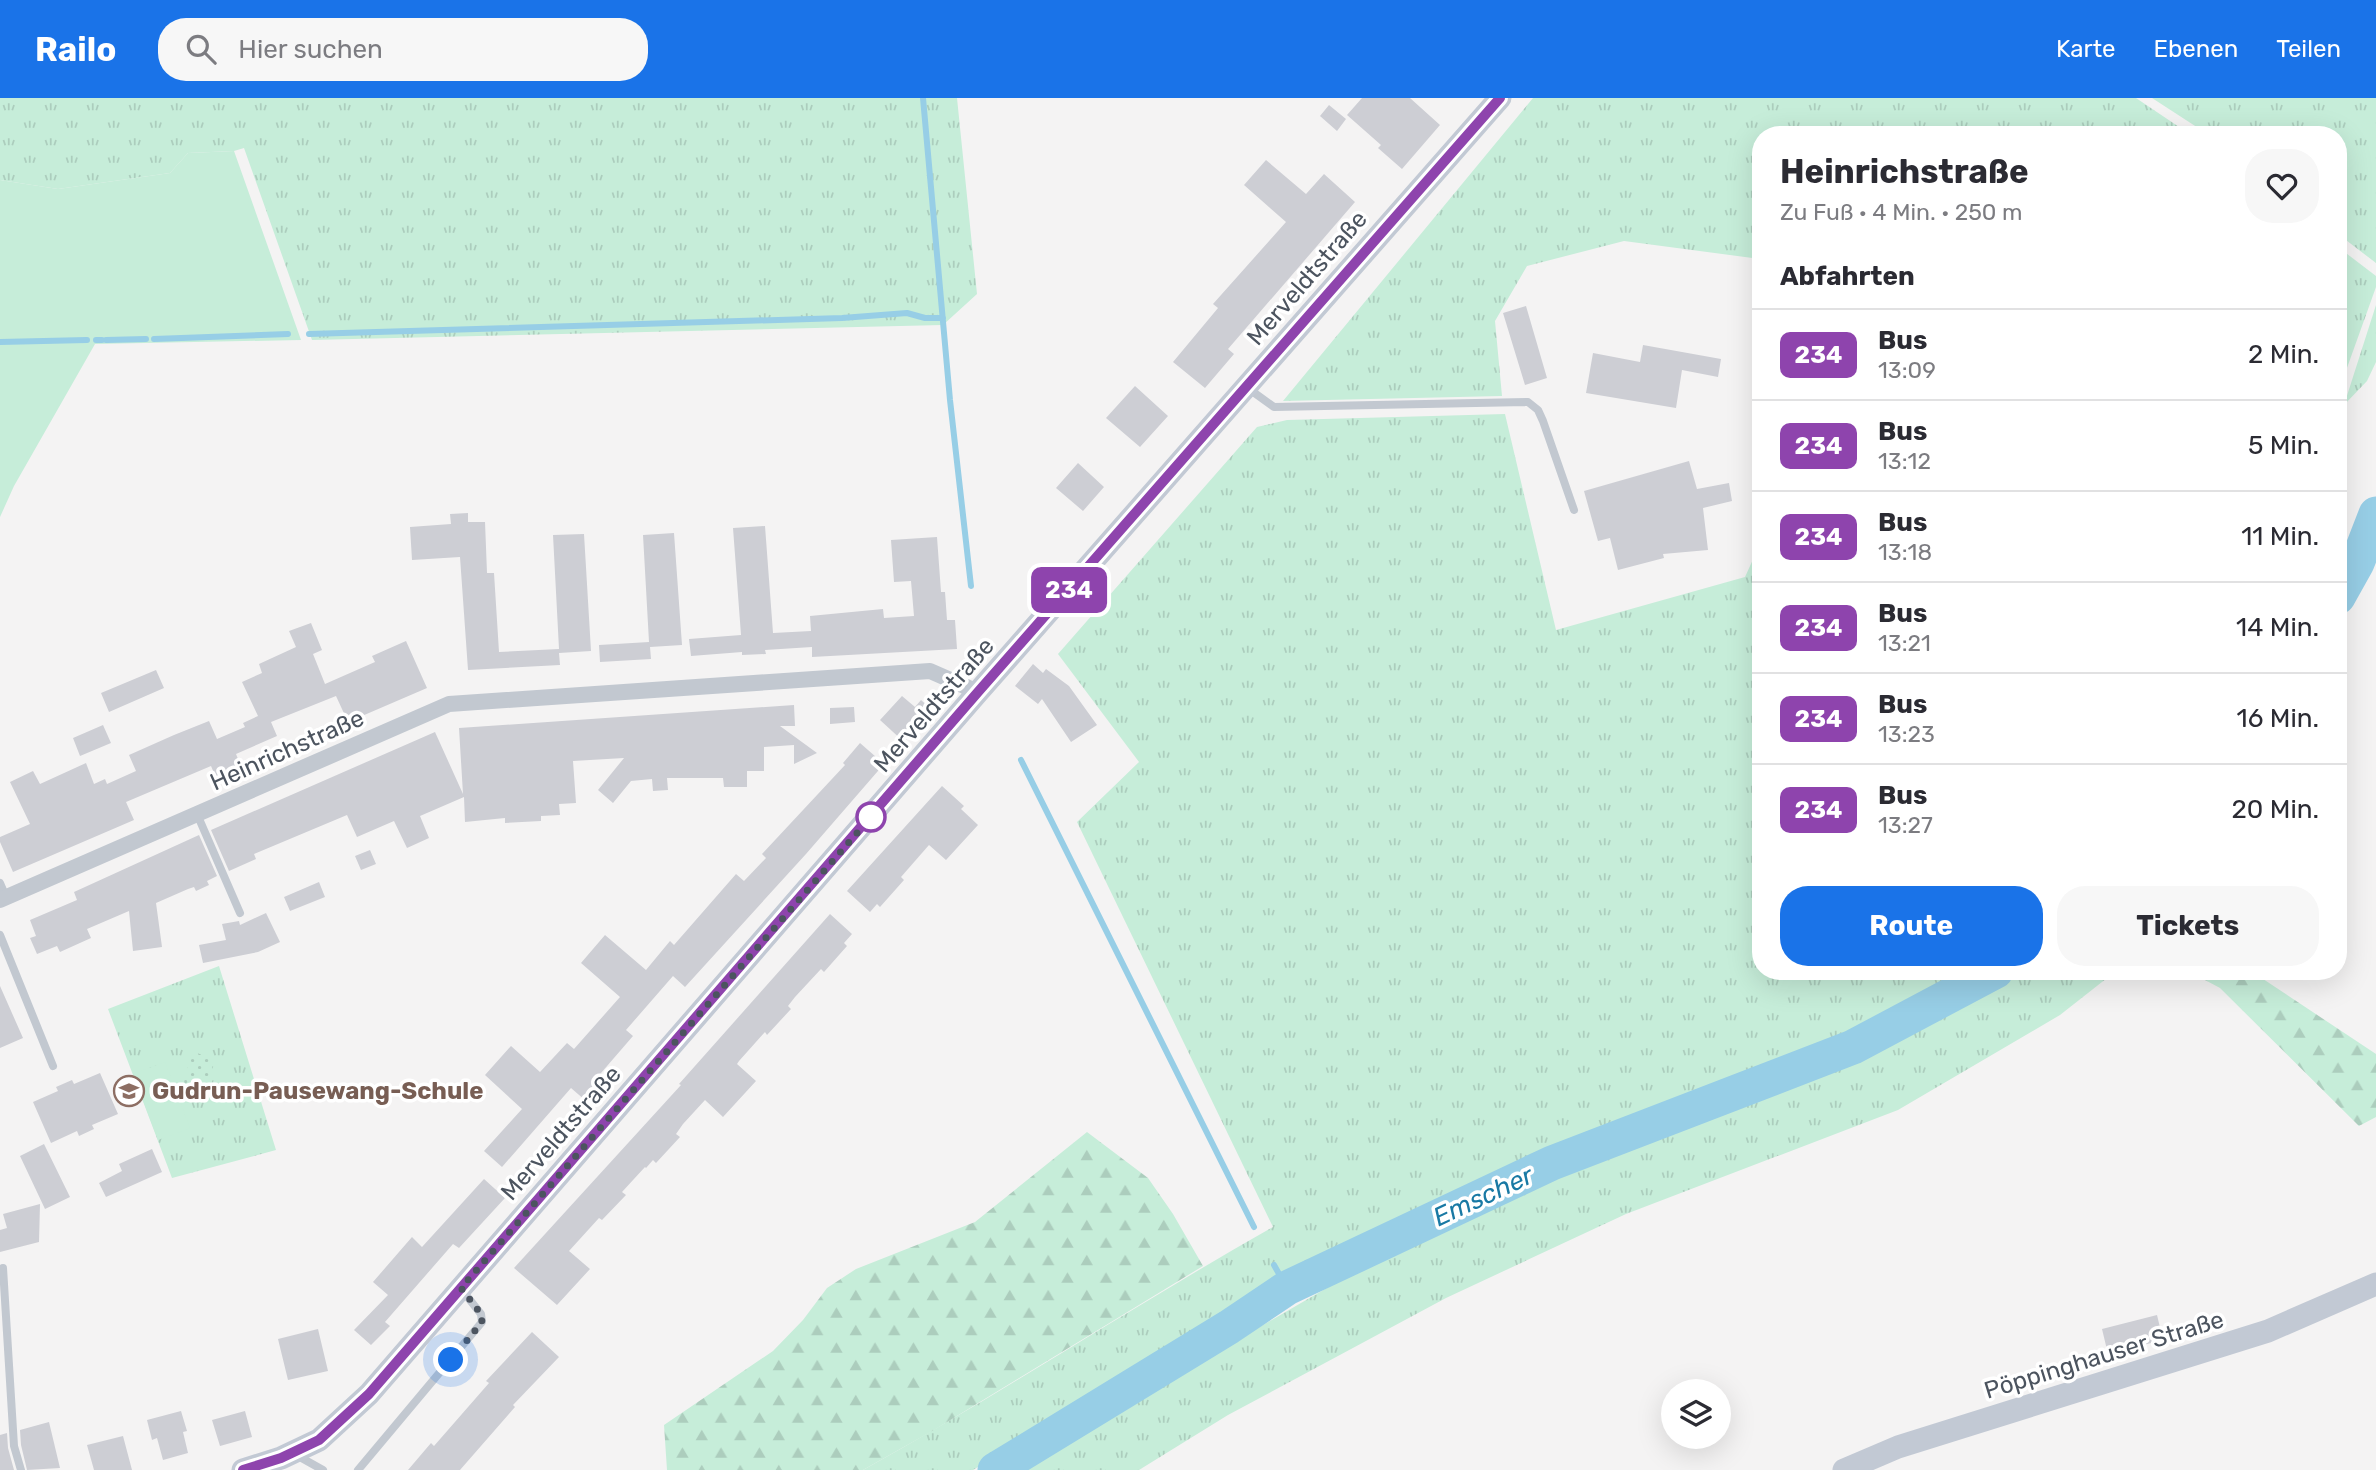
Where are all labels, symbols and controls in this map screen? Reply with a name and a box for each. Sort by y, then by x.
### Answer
search box [158,18,648,81]
text: Railo [35,30,116,69]
icon: search [182,30,220,68]
text: Hier suchen [238,34,383,65]
text: Karte [2056,35,2116,63]
text: Ebenen [2154,35,2238,63]
text: Teilen [2276,35,2341,63]
button: heart [2245,149,2319,223]
text: Heinrichstraße [1780,152,2029,191]
text: Zu Fuß · 4 Min. · 250 m [1780,198,2023,226]
street label: Merveldtstraße [1241,205,1373,351]
text: Abfahrten [1780,261,1915,292]
text: Bus [1878,325,1927,356]
text: 2 Min. [2248,339,2319,370]
text: 234 [1795,341,1842,369]
text: 13:09 [1878,356,1936,384]
text: Bus [1878,416,1927,447]
text: 5 Min. [2248,430,2319,461]
text: 234 [1795,432,1842,460]
text: 13:12 [1878,447,1931,475]
text: Bus [1878,507,1927,538]
text: 11 Min. [2241,521,2319,552]
text: 234 [1795,523,1842,551]
text: 13:18 [1878,538,1932,566]
line badge: 234 [1029,567,1109,613]
text: 234 [1045,576,1093,604]
text: Bus [1878,598,1927,629]
text: 14 Min. [2236,612,2319,643]
text: 234 [1795,614,1842,642]
text: 13:21 [1878,629,1931,657]
street label: Merveldtstraße [868,632,1000,778]
text: Bus [1878,689,1927,720]
text: 16 Min. [2237,703,2319,734]
street label: Heinrichstraße [206,704,368,796]
text: 234 [1795,705,1842,733]
text: 13:23 [1878,720,1935,748]
text: Bus [1878,780,1927,811]
text: 20 Min. [2232,794,2319,825]
text: 234 [1795,796,1842,824]
unlabelled marker [856,802,886,832]
text: 13:27 [1878,811,1933,839]
button: Route [1780,886,2043,966]
button: Tickets [2057,886,2319,966]
street label: Merveldtstraße [495,1060,627,1206]
school or university icon: Gudrun-Pausewang-Schule [112,1074,146,1108]
place label: Gudrun-Pausewang-Schule [152,1077,483,1105]
water label: Emscher [1428,1159,1539,1233]
street label: Pöppinghauser Straße [1981,1305,2227,1405]
your location [433,1342,468,1377]
map controls [1661,1379,1731,1449]
button: layers [1661,1379,1731,1449]

